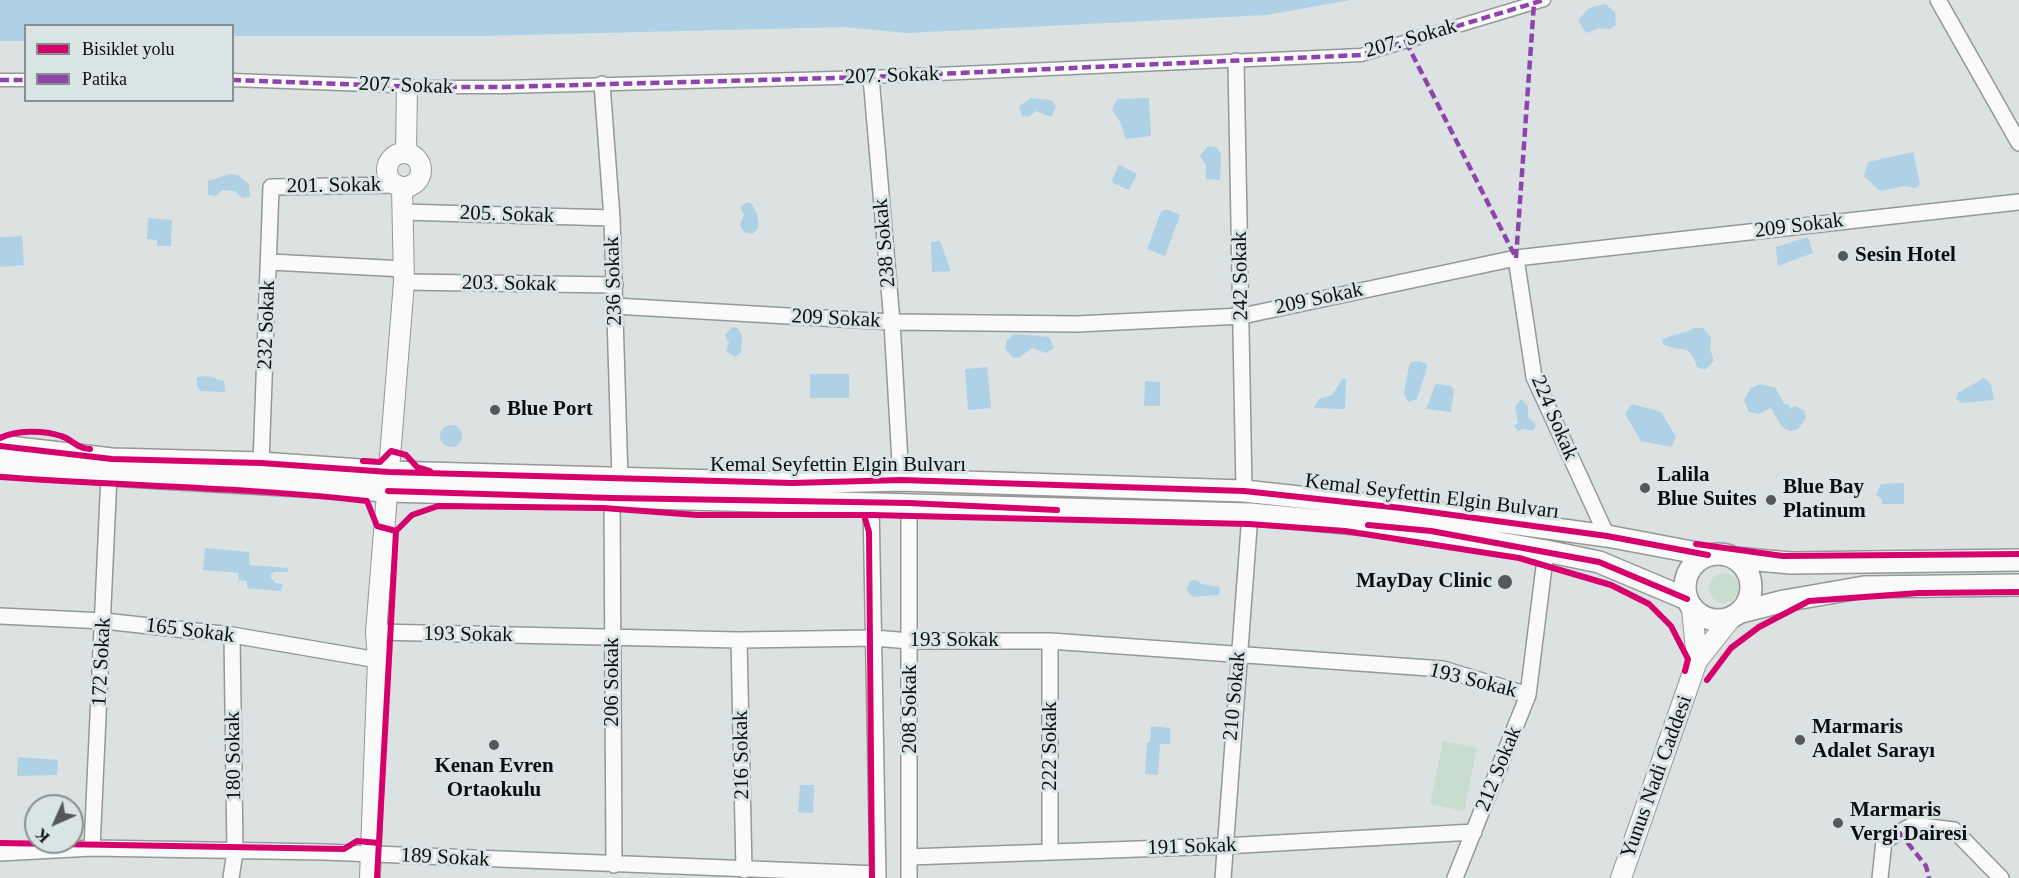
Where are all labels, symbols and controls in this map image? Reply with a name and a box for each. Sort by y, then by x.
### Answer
street label: 207. Sokak [1362,14,1460,64]
legend [24,24,234,102]
text: Bisiklet yolu [82,39,175,59]
street label: 207. Sokak [844,62,940,90]
text: Patika [82,69,127,89]
street label: 207. Sokak [358,72,454,100]
street label: 201. Sokak [287,173,381,199]
street label: 238 Sokak [869,197,901,289]
street label: 205. Sokak [459,201,555,229]
street label: 209 Sokak [1753,208,1845,244]
street label: 242 Sokak [1228,231,1254,321]
street label: 236 Sokak [600,236,628,326]
place label: Sesin Hotel [1855,243,1956,269]
marker: Sesin Hotel [1836,249,1850,263]
street label: 203. Sokak [462,271,556,297]
street label: 209 Sokak [1273,277,1365,321]
street label: 232 Sokak [253,280,281,370]
street label: 209 Sokak [791,304,881,334]
street label: 224 Sokak [1525,372,1583,464]
place label: Blue Port [507,397,593,423]
marker: Blue Port [488,403,502,417]
street label: Kemal Seyfettin Elgin Bulvarı [710,452,966,478]
place label: Lalila Blue Suites [1657,463,1757,513]
street label: Kemal Seyfettin Elgin Bulvarı [1303,469,1561,525]
place label: Blue Bay Platinum [1783,475,1866,525]
marker: Lalila Blue Suites [1638,481,1652,495]
marker: Blue Bay Platinum [1764,493,1778,507]
place label: MayDay Clinic [1356,569,1492,595]
marker: MayDay Clinic [1496,573,1514,591]
street label: 165 Sokak [144,613,236,649]
street label: 172 Sokak [87,617,117,707]
street label: 193 Sokak [423,622,513,648]
street label: 193 Sokak [909,627,999,653]
street label: 206 Sokak [599,637,625,727]
street label: 210 Sokak [1219,650,1251,742]
street label: 193 Sokak [1427,658,1519,704]
street label: 208 Sokak [897,664,923,754]
street label: Yunus Nadi Caddesi [1616,692,1698,862]
street label: 222 Sokak [1037,701,1063,791]
street label: 216 Sokak [729,710,755,800]
street label: 180 Sokak [221,711,247,801]
place label: Marmaris Adalet Sarayı [1812,715,1935,765]
street label: 212 Sokak [1471,723,1527,815]
marker: Marmaris Adalet Sarayı [1793,733,1807,747]
marker: Kenan Evren Ortaokulu [487,738,501,752]
place label: Kenan Evren Ortaokulu [434,754,554,804]
north arrow [24,794,84,854]
place label: Marmaris Vergi Dairesi [1850,798,1967,848]
marker: Marmaris Vergi Dairesi [1831,816,1845,830]
text: K [32,825,53,846]
street label: 191 Sokak [1147,833,1237,861]
street label: 189 Sokak [400,843,490,873]

